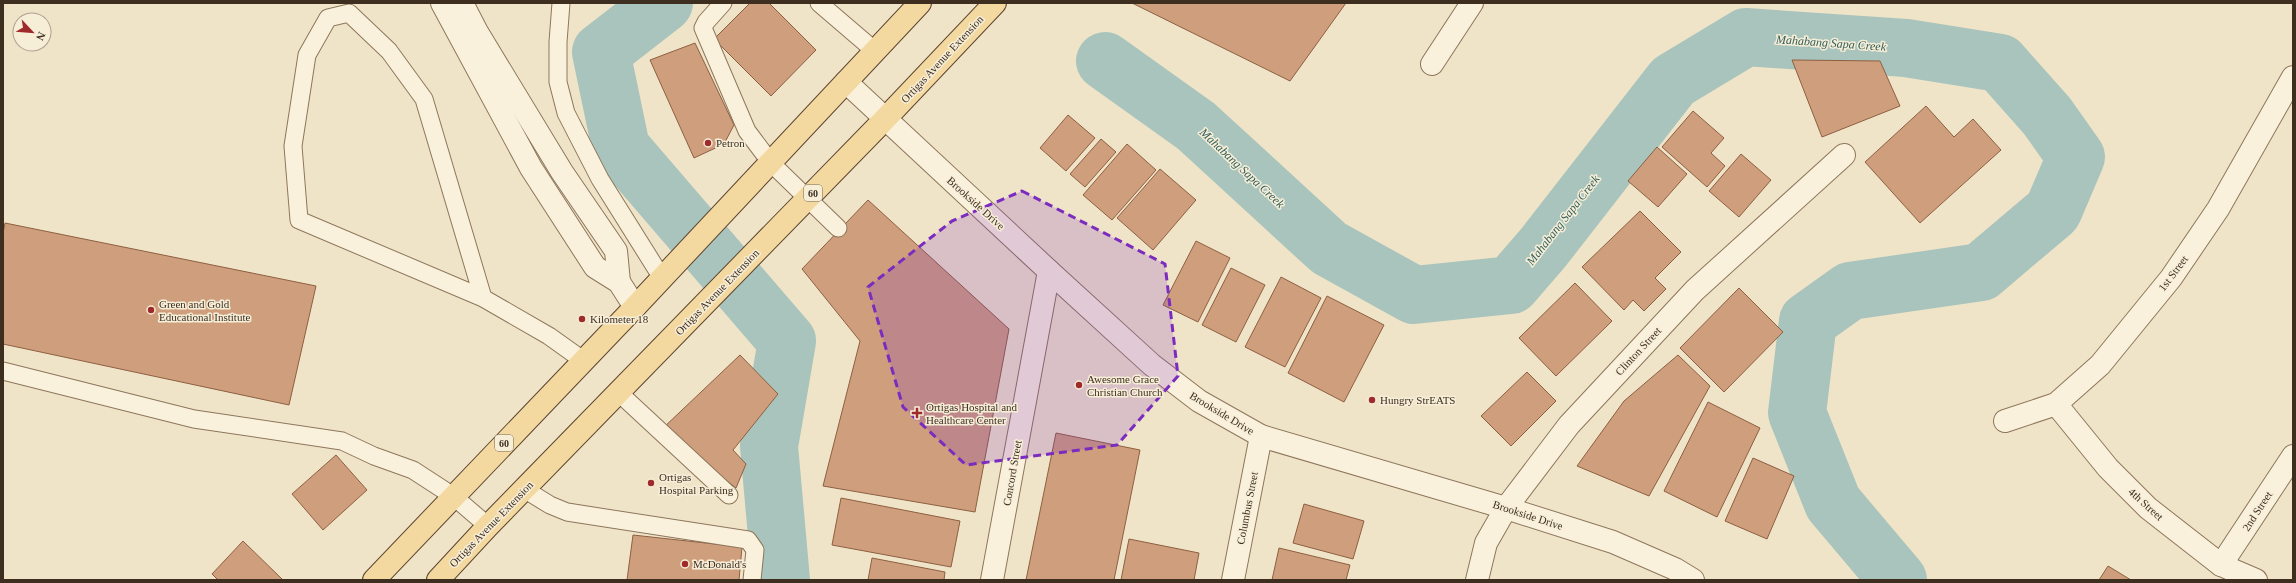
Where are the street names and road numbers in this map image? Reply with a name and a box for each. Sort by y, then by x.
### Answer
street label: Ortigas Avenue Extension [899,13,986,105]
street label: Brookside Drive [945,174,1007,232]
road number: 60 [804,185,822,201]
street label: Ortigas Avenue Extension [673,246,761,337]
street label: 1st Street [2156,253,2190,293]
street label: Clinton Street [1613,324,1663,378]
street label: Brookside Drive [1188,389,1256,437]
road number: 60 [495,435,513,451]
street label: Concord Street [1000,439,1024,507]
street label: Columbus Street [1234,471,1260,545]
street label: Ortigas Avenue Extension [447,478,535,569]
street label: 4th Street [2126,485,2166,523]
street label: 2nd Street [2240,489,2274,533]
street label: Brookside Drive [1491,498,1565,532]

